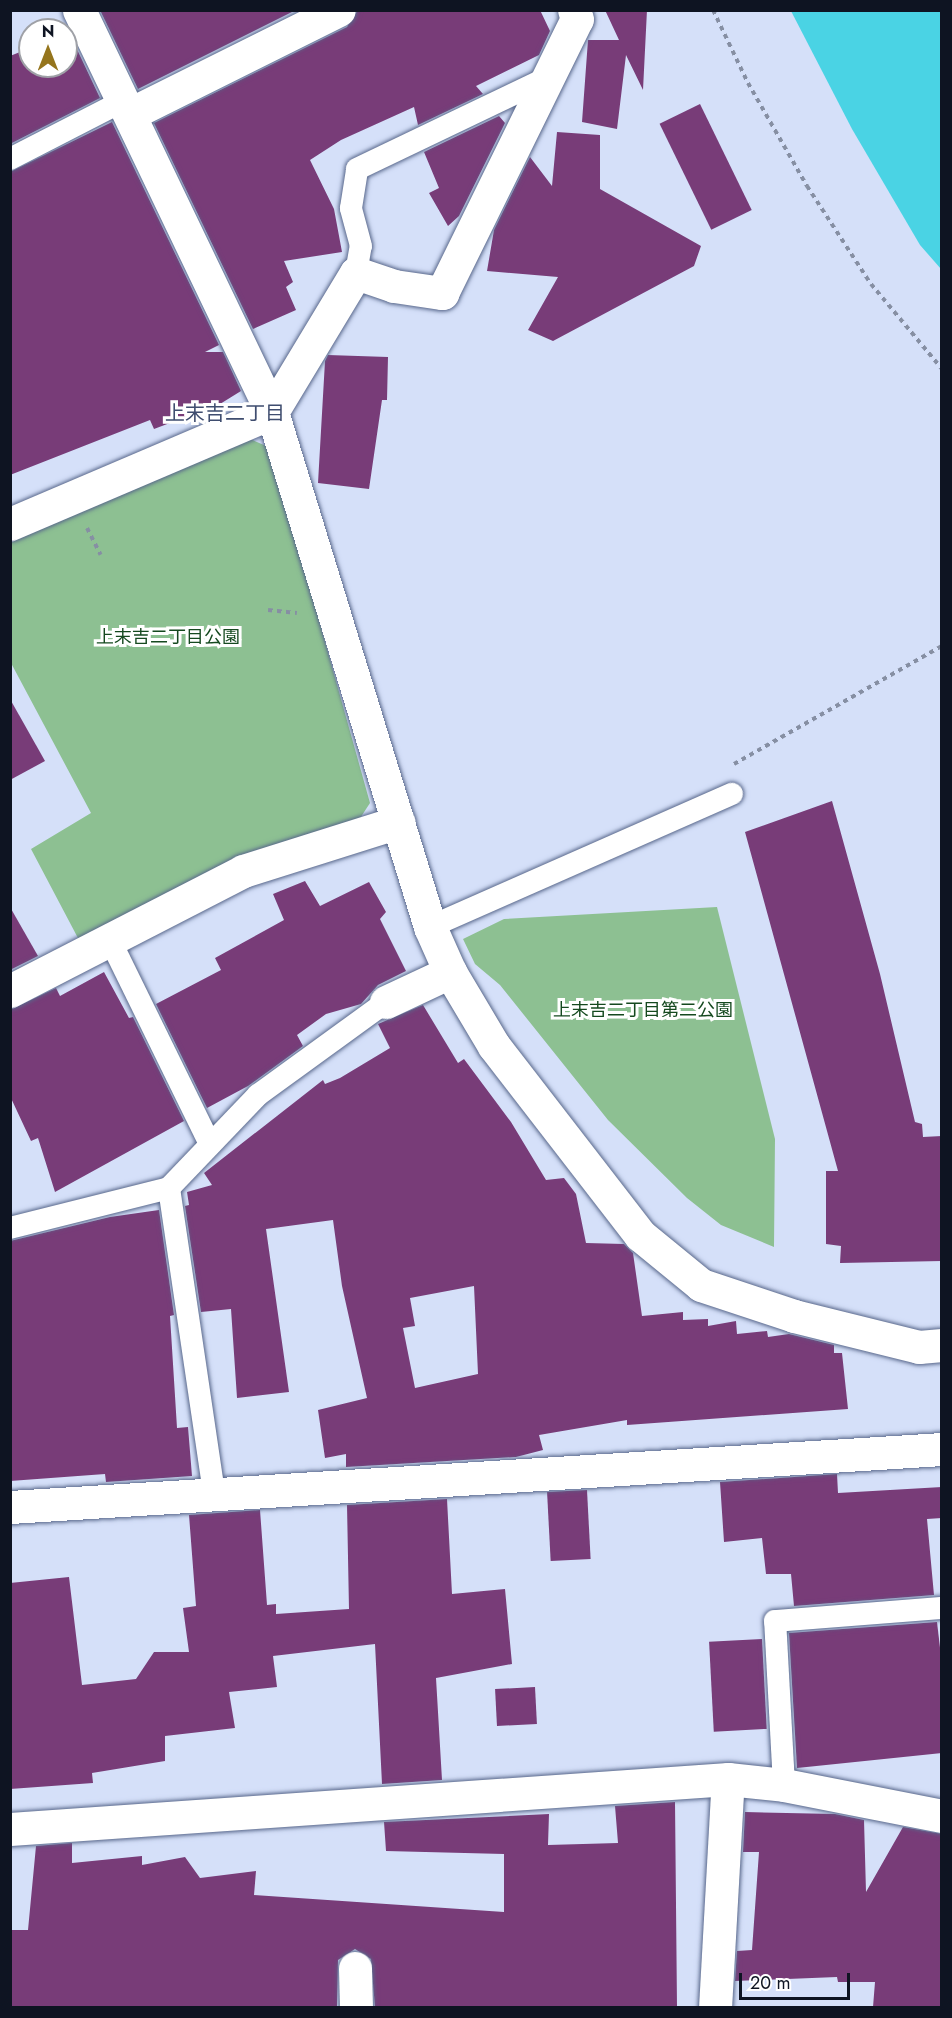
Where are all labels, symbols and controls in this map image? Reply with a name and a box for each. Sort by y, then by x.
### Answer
north arrow [18,18,78,78]
text: N [42,20,54,43]
district label: 上末吉二丁目 [165,401,285,425]
park label: 上末吉二丁目公園 [96,626,240,648]
park label: 上末吉二丁目第二公園 [553,999,733,1021]
scale bar [742,1961,853,1999]
text: 20 m [750,1970,790,1996]

